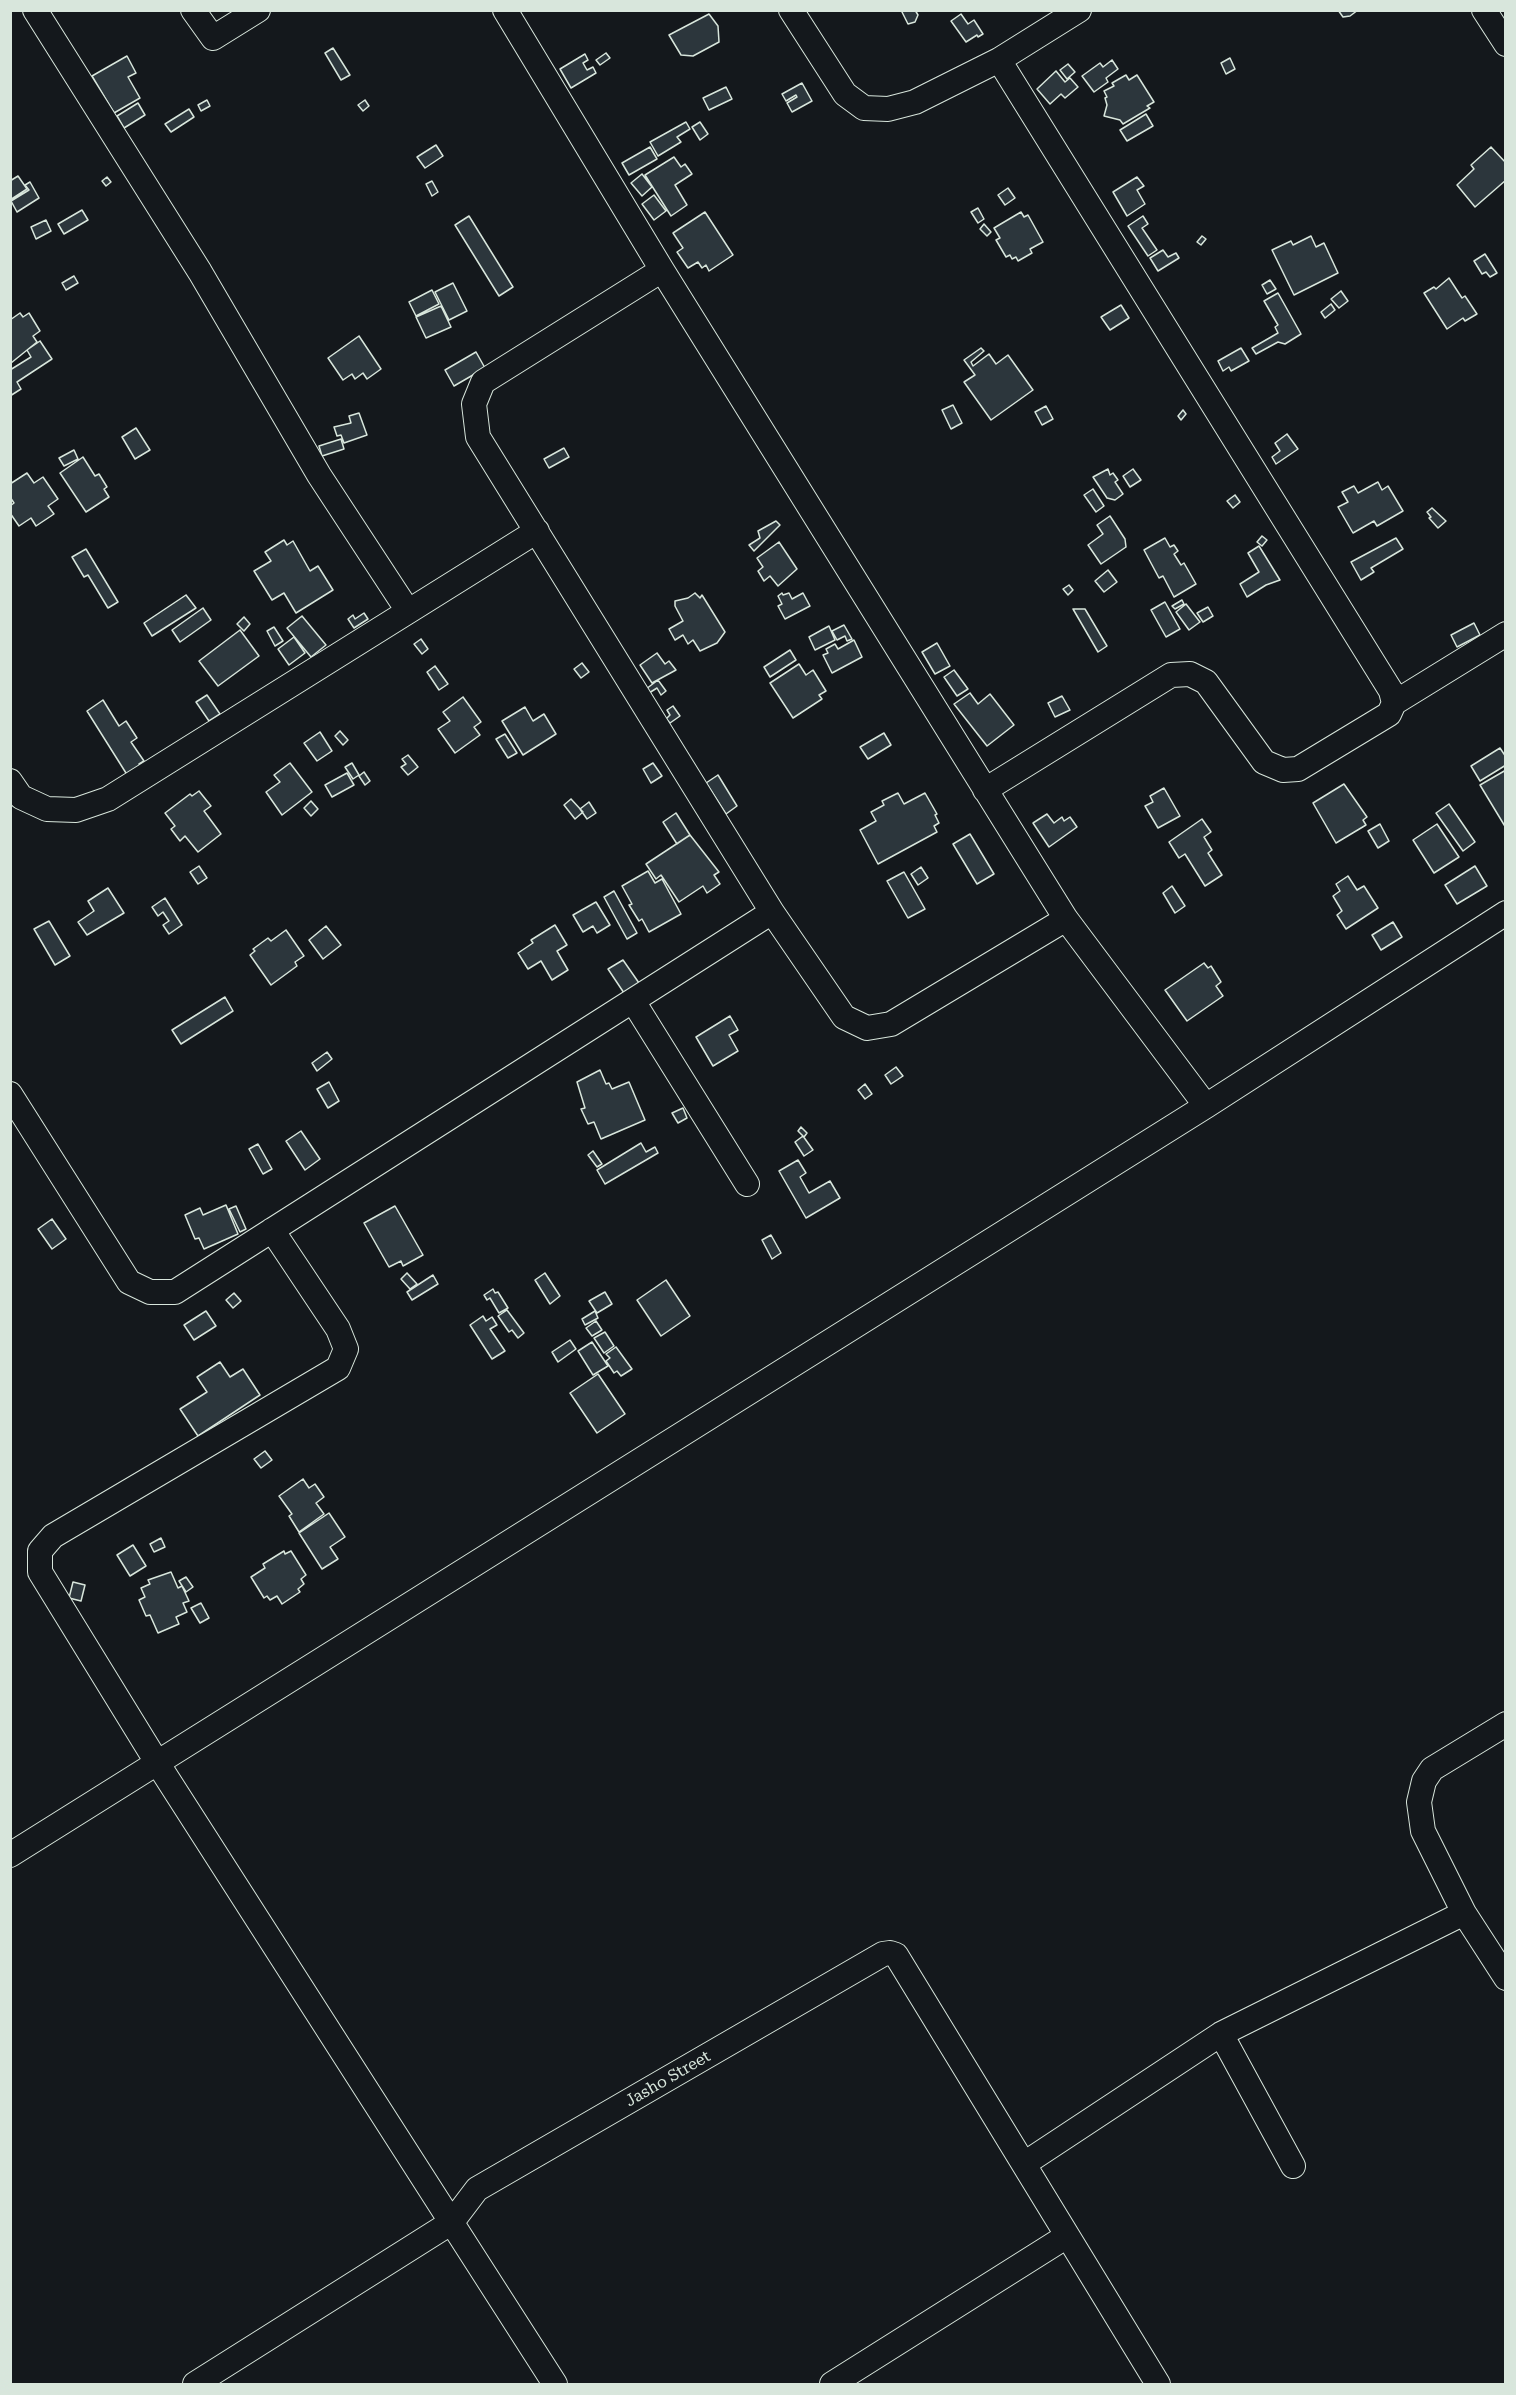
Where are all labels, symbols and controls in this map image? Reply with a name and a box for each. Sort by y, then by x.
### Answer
street label: Jasho Street [622,2047,714,2111]

